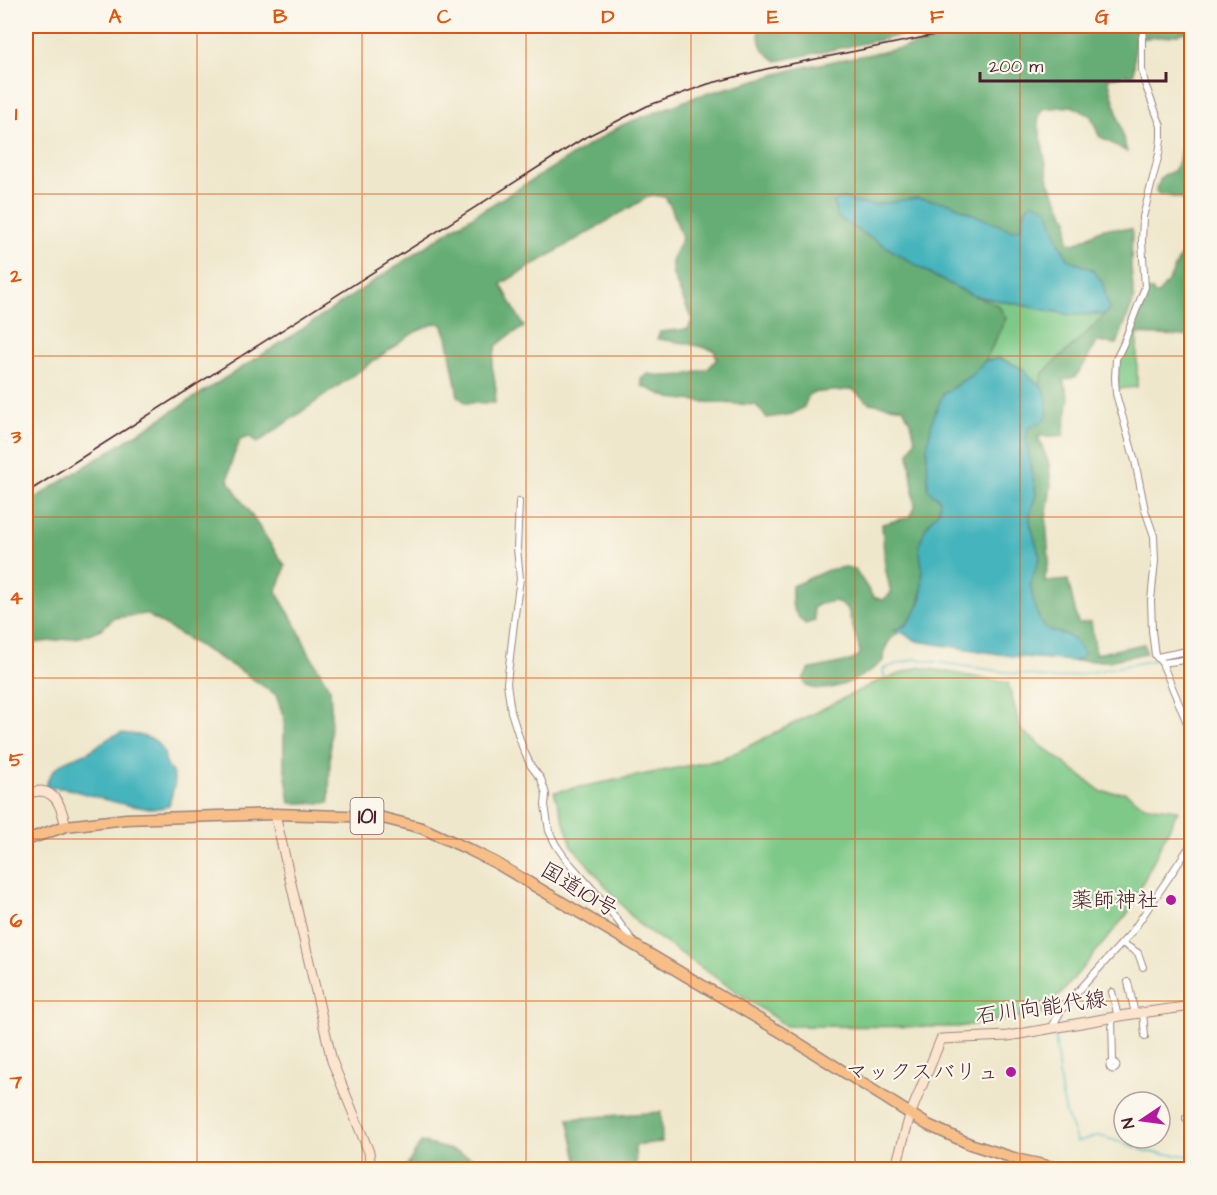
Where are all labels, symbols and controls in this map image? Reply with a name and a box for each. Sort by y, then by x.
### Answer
text: A [109,3,122,31]
text: B [273,3,288,31]
text: C [437,3,452,31]
text: D [602,3,615,31]
text: E [767,3,779,31]
text: F [930,3,945,31]
text: G [1095,3,1109,31]
scale bar [980,45,1166,83]
text: 200 m [989,54,1043,79]
text: 1 [15,100,18,128]
text: 2 [9,262,22,290]
text: 3 [10,423,22,451]
text: 4 [9,584,23,612]
text: 5 [9,746,24,774]
road number: 101 [350,798,384,834]
street label: 国道101号 [534,855,624,925]
place label: 薬師神社 [1071,885,1159,916]
marker: 薬師神社 [1164,893,1178,907]
text: 6 [10,907,23,935]
street label: 石川向能代線 [973,983,1109,1033]
place label: マックスバリュ [845,1057,999,1088]
marker: マックスバリュ [1004,1065,1018,1079]
text: 7 [9,1068,23,1096]
north arrow [1112,1090,1172,1150]
text: N [1117,1116,1140,1131]

